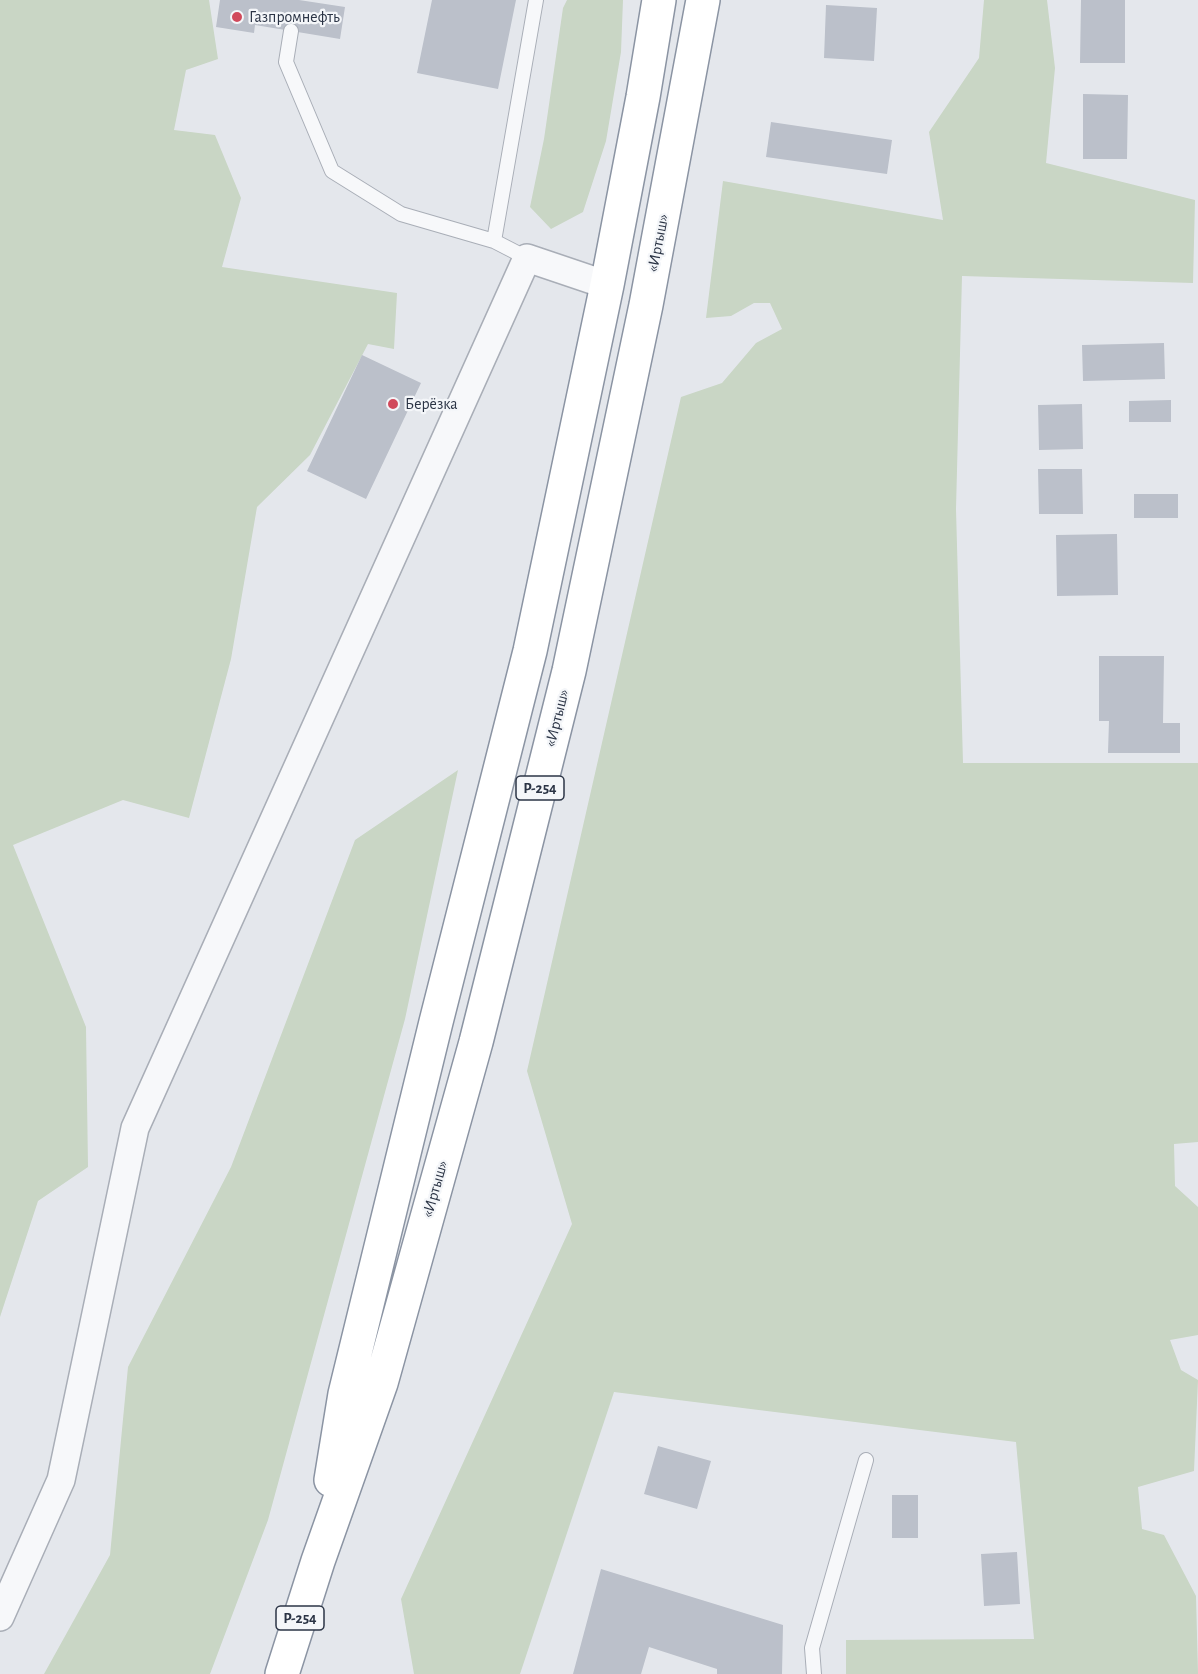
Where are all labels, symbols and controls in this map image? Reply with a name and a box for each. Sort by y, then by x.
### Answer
place label: Газпромнефть [249,7,340,27]
marker: Газпромнефть [230,10,244,24]
street label: «Иртыш» [643,212,673,274]
place label: Берёзка [405,394,458,414]
marker: Берёзка [386,397,400,411]
street label: «Иртыш» [541,687,573,749]
road number: Р-254 [516,776,564,800]
street label: «Иртыш» [418,1158,452,1220]
road number: Р-254 [276,1606,324,1630]

